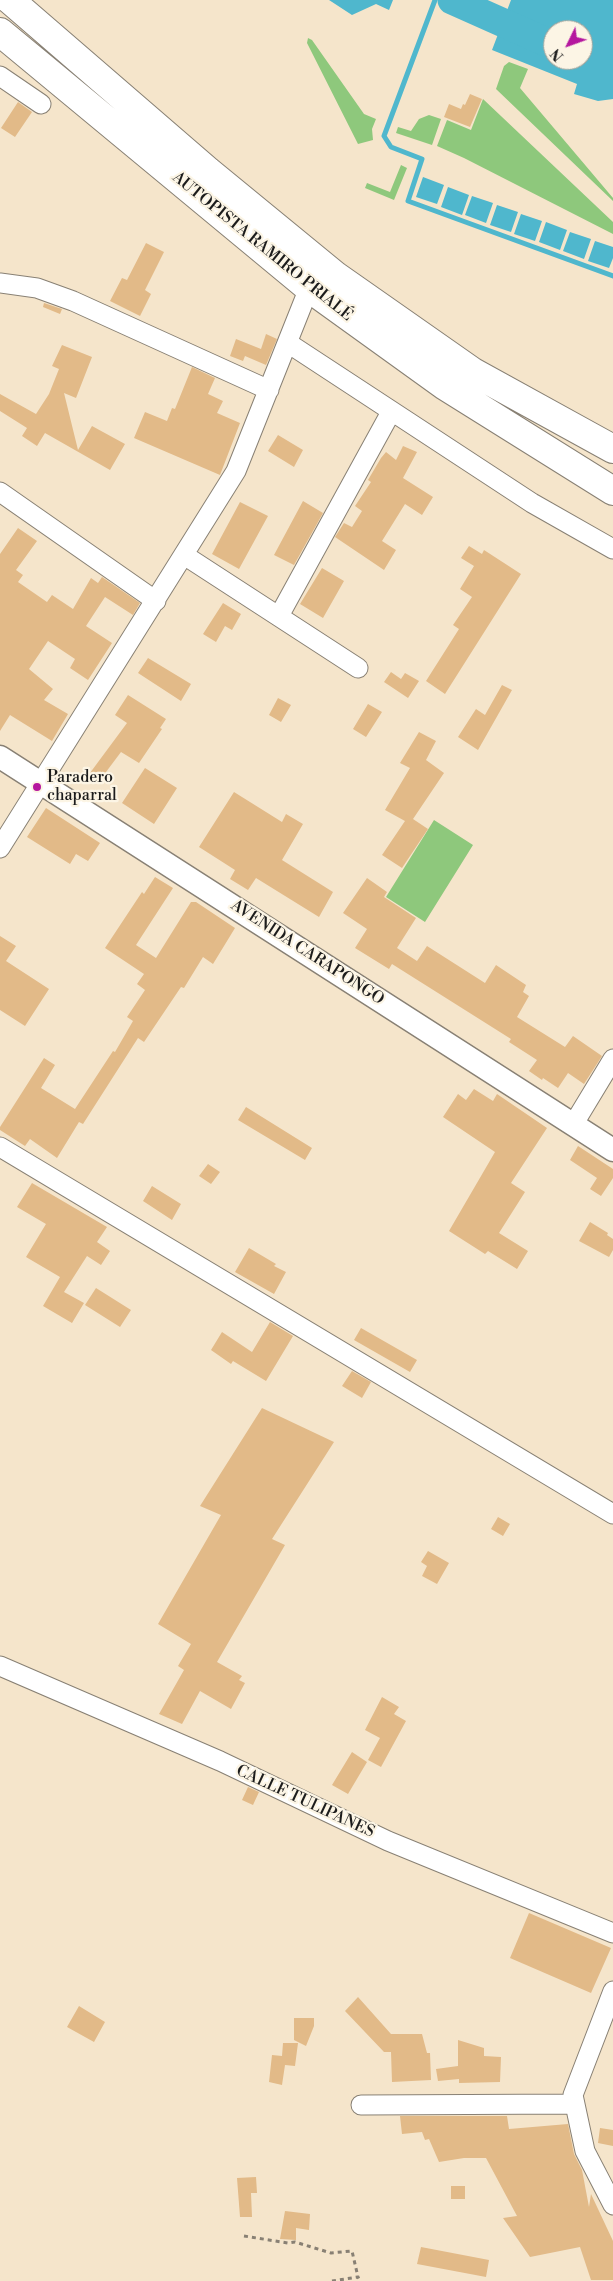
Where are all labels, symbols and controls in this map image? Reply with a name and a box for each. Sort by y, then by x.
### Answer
north arrow [543,20,593,70]
text: N [547,44,568,65]
street label: AUTOPISTA RAMIRO PRIALÉ [168,168,356,326]
place label: Paradero chaparral [47,768,117,806]
marker: Paradero chaparral [31,781,43,793]
street label: AVENIDA CARAPONGO [227,896,387,1010]
street label: CALLE TULIPANES [233,1762,377,1842]

